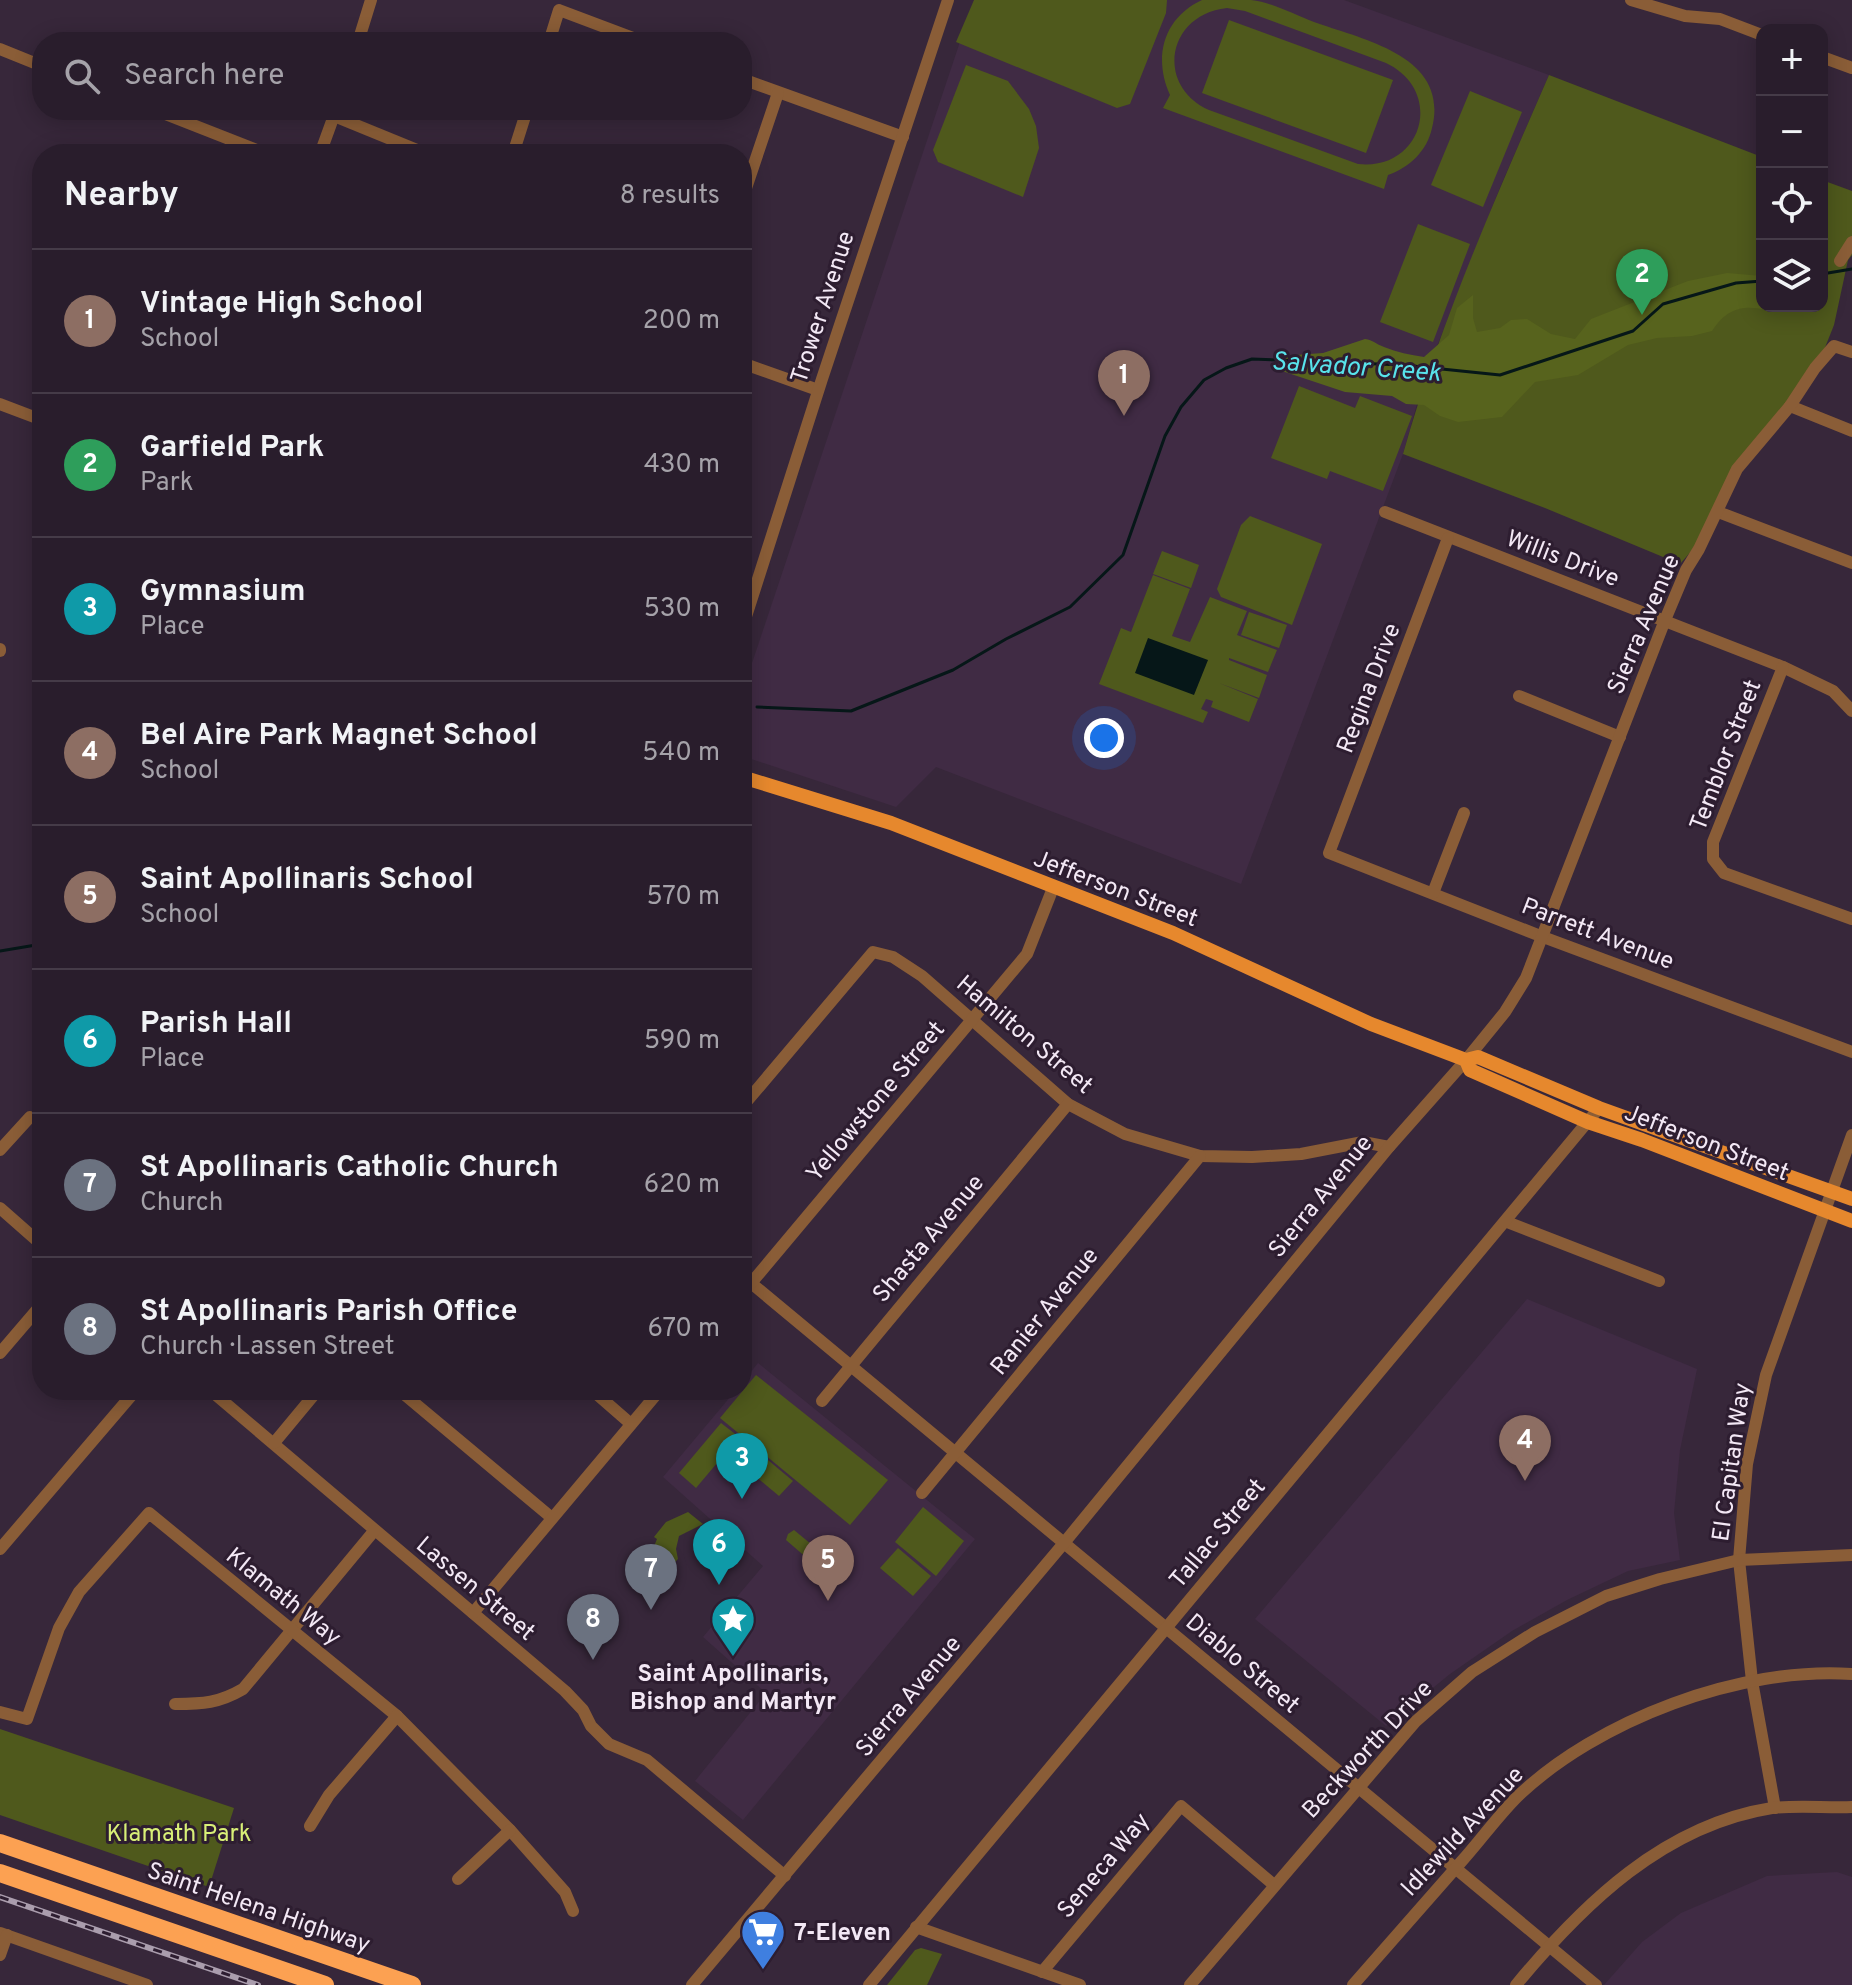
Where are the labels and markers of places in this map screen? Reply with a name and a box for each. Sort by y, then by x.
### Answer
pin: 2 [1616,249,1668,315]
pin: 1 [1098,350,1150,416]
pin: 4 [1499,1415,1551,1481]
pin: 3 [716,1433,768,1499]
pin: 6 [693,1519,745,1585]
pin: 5 [802,1535,854,1601]
pin: 7 [625,1544,677,1610]
pin: 8 [567,1594,619,1660]
place icon: Saint Apollinaris, Bishop and Martyr [709,1595,757,1658]
place label: Saint Apollinaris, Bishop and Martyr [630,1660,836,1718]
supermarket icon: 7-Eleven [739,1908,787,1971]
place label: 7-Eleven [794,1919,891,1949]

